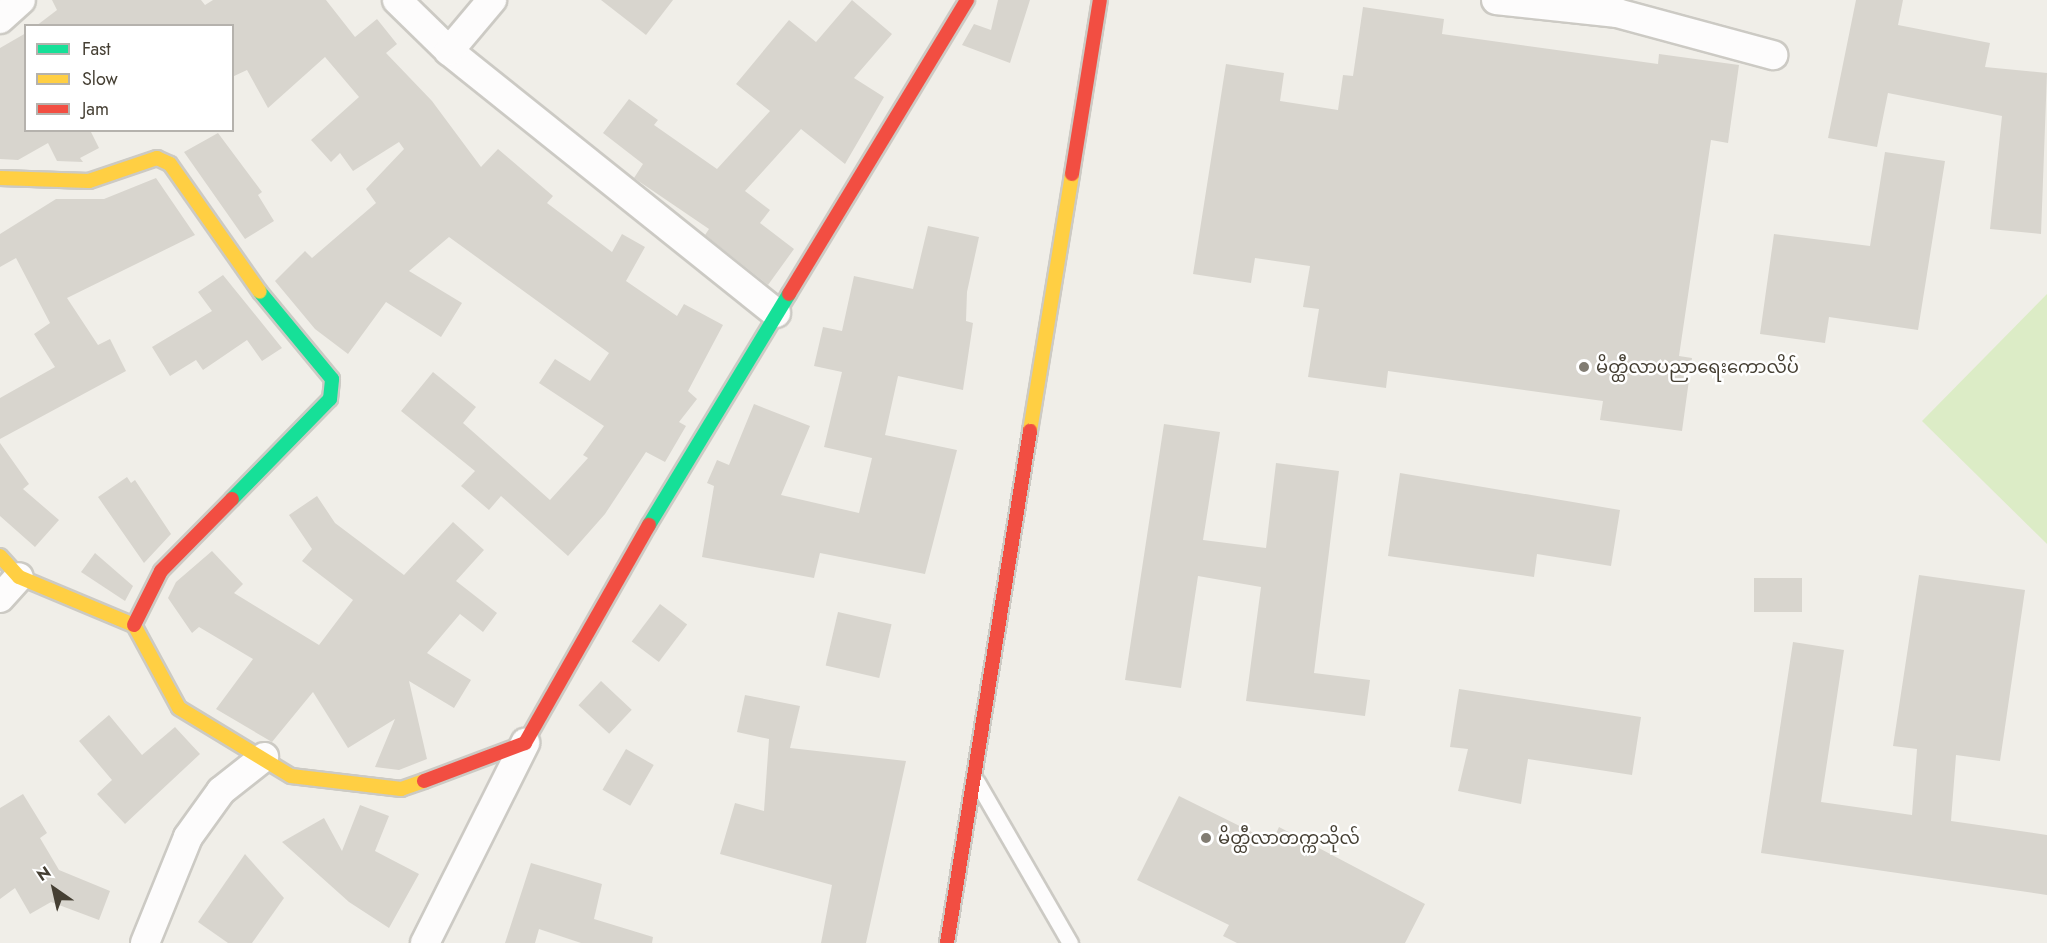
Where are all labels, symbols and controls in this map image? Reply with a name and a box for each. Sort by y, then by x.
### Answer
legend [24,24,234,132]
text: Fast [82,36,111,62]
text: Slow [82,66,118,92]
text: Jam [82,96,109,122]
place label: မိတ္ထီလာပညာရေးကောလိပ် [1596,356,1799,378]
marker: မိတ္ထီလာပညာရေးကောလိပ် [1577,360,1591,374]
place label: မိတ္ထီလာတက္ကသိုလ် [1218,827,1360,849]
marker: မိတ္ထီလာတက္ကသိုလ် [1199,831,1213,845]
north arrow [24,859,84,919]
text: N [32,861,55,887]

